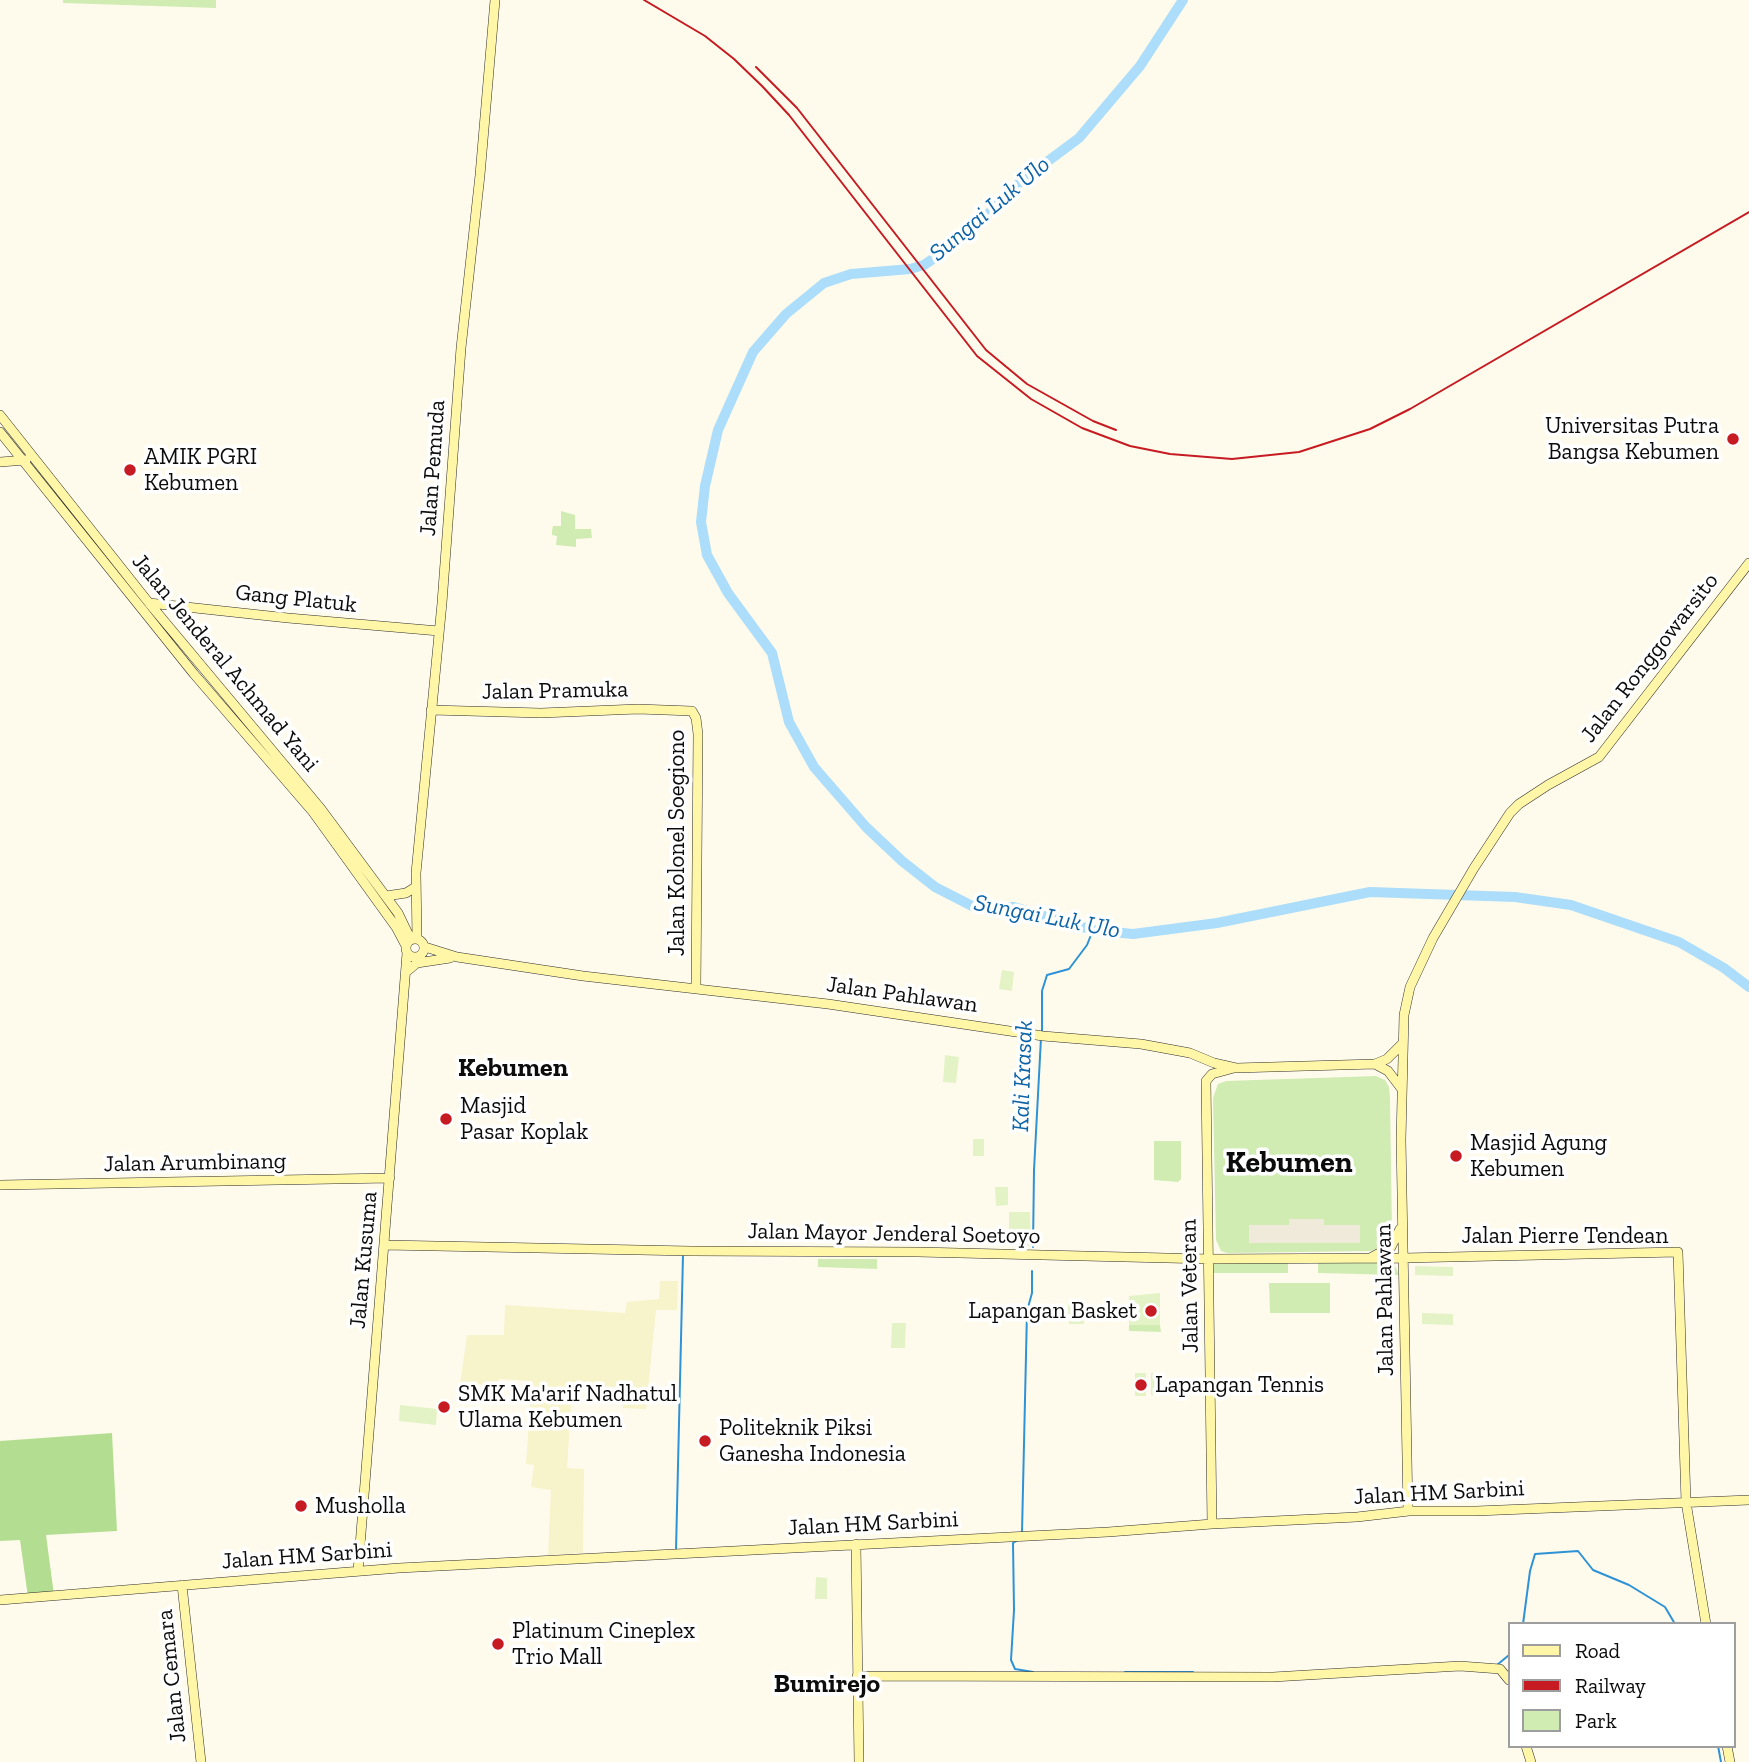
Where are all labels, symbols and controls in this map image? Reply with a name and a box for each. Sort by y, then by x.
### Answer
water label: Sungai Luk Ulo [924,150,1056,268]
street label: Jalan Pemuda [414,399,452,537]
place label: Universitas Putra Bangsa Kebumen [1545,412,1719,466]
marker: Universitas Putra Bangsa Kebumen [1725,431,1741,447]
place label: AMIK PGRI Kebumen [144,443,257,497]
marker: AMIK PGRI Kebumen [122,462,138,478]
street label: Jalan Jenderal Achmad Yani [126,548,324,778]
street label: Jalan Ronggowarsito [1575,568,1725,748]
street label: Gang Platuk [234,579,358,619]
street label: Jalan Pramuka [482,676,628,706]
street label: Jalan Kolonel Soegiono [663,730,691,956]
water label: Sungai Luk Ulo [971,889,1123,945]
street label: Jalan Pahlawan [825,971,979,1019]
water label: Kali Krasak [1007,1020,1039,1132]
district label: Kebumen [458,1053,568,1085]
place label: Masjid Pasar Koplak [460,1092,588,1146]
marker: Masjid Pasar Koplak [438,1111,454,1127]
place label: Masjid Agung Kebumen [1470,1129,1607,1183]
district label: Kebumen [1225,1145,1353,1181]
street label: Jalan Arumbinang [103,1148,287,1178]
marker: Masjid Agung Kebumen [1448,1148,1464,1164]
street label: Jalan Kusuma [344,1190,384,1330]
street label: Jalan Mayor Jenderal Soetoyo [747,1218,1041,1250]
street label: Jalan Veteran [1175,1219,1205,1353]
street label: Jalan Pierre Tendean [1462,1222,1668,1250]
street label: Jalan Pahlawan [1370,1224,1400,1376]
place label: Lapangan Basket [968,1297,1137,1325]
marker: Lapangan Basket [1143,1303,1159,1319]
place label: Lapangan Tennis [1155,1371,1324,1399]
marker: Lapangan Tennis [1133,1377,1149,1393]
place label: SMK Ma'arif Nadhatul Ulama Kebumen [458,1380,677,1434]
marker: SMK Ma'arif Nadhatul Ulama Kebumen [436,1399,452,1415]
place label: Politeknik Piksi Ganesha Indonesia [719,1414,906,1468]
marker: Politeknik Piksi Ganesha Indonesia [697,1433,713,1449]
street label: Jalan HM Sarbini [1353,1475,1525,1511]
place label: Musholla [315,1492,406,1520]
marker: Musholla [293,1498,309,1514]
street label: Jalan HM Sarbini [787,1506,959,1542]
street label: Jalan HM Sarbini [221,1536,393,1576]
street label: Jalan Cemara [151,1608,193,1744]
place label: Platinum Cineplex Trio Mall [512,1617,695,1671]
legend [1508,1622,1735,1748]
marker: Platinum Cineplex Trio Mall [490,1636,506,1652]
text: Road [1575,1638,1620,1663]
district label: Bumirejo [774,1669,880,1701]
text: Railway [1575,1673,1646,1698]
text: Park [1575,1708,1617,1733]

